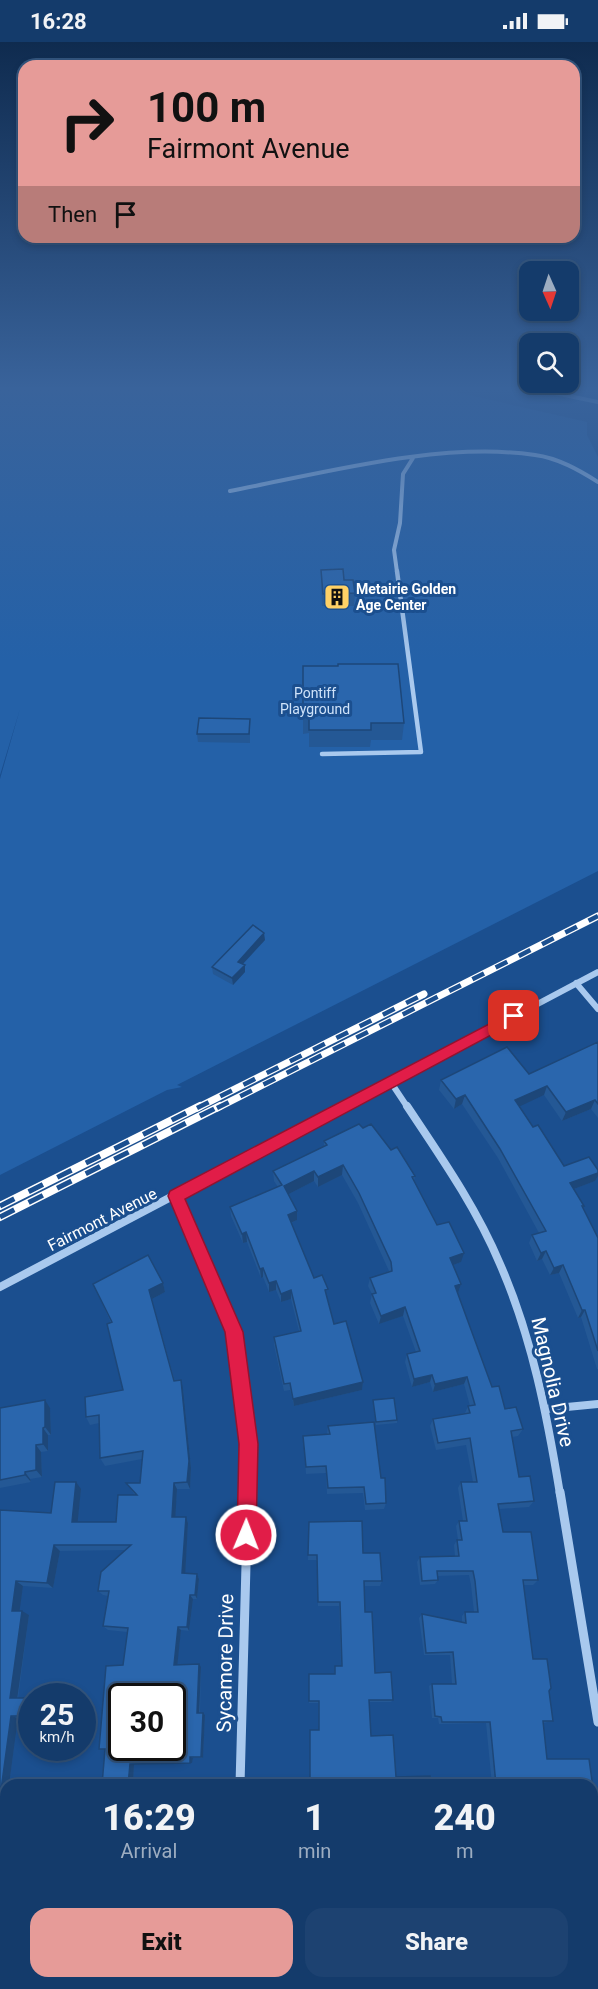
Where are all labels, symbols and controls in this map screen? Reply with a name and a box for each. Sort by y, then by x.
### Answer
text: 16:28 [30,9,87,34]
text: 100 m [147,83,266,132]
icon: right [48,84,126,162]
text: Fairmont Avenue [147,133,350,165]
icon: arrive [109,198,142,231]
text: Then [48,202,97,227]
north arrow [519,261,579,321]
map controls [519,261,579,393]
button: search [519,333,579,393]
place label: Metairie Golden Age Center [356,581,456,613]
building icon: Metairie Golden Age Center [322,582,352,612]
park label: Pontiff Playground [280,685,350,717]
pin [488,990,539,1041]
icon: arrive [497,999,530,1032]
street label: Fairmont Avenue [44,1184,160,1255]
street label: Magnolia Drive [526,1315,580,1449]
position arrow [214,1503,278,1567]
street label: Sycamore Drive [212,1594,238,1732]
speed limit sign: 30 [108,1683,186,1761]
text: 25 [40,1697,74,1732]
text: km/h [39,1728,75,1746]
text: 16:29 [102,1797,196,1839]
text: 1 [304,1797,325,1839]
text: 240 [434,1797,496,1839]
text: Arrival [121,1839,177,1863]
text: min [298,1839,331,1863]
text: m [456,1839,473,1863]
button: Exit [30,1908,293,1977]
button: Share [305,1908,568,1977]

